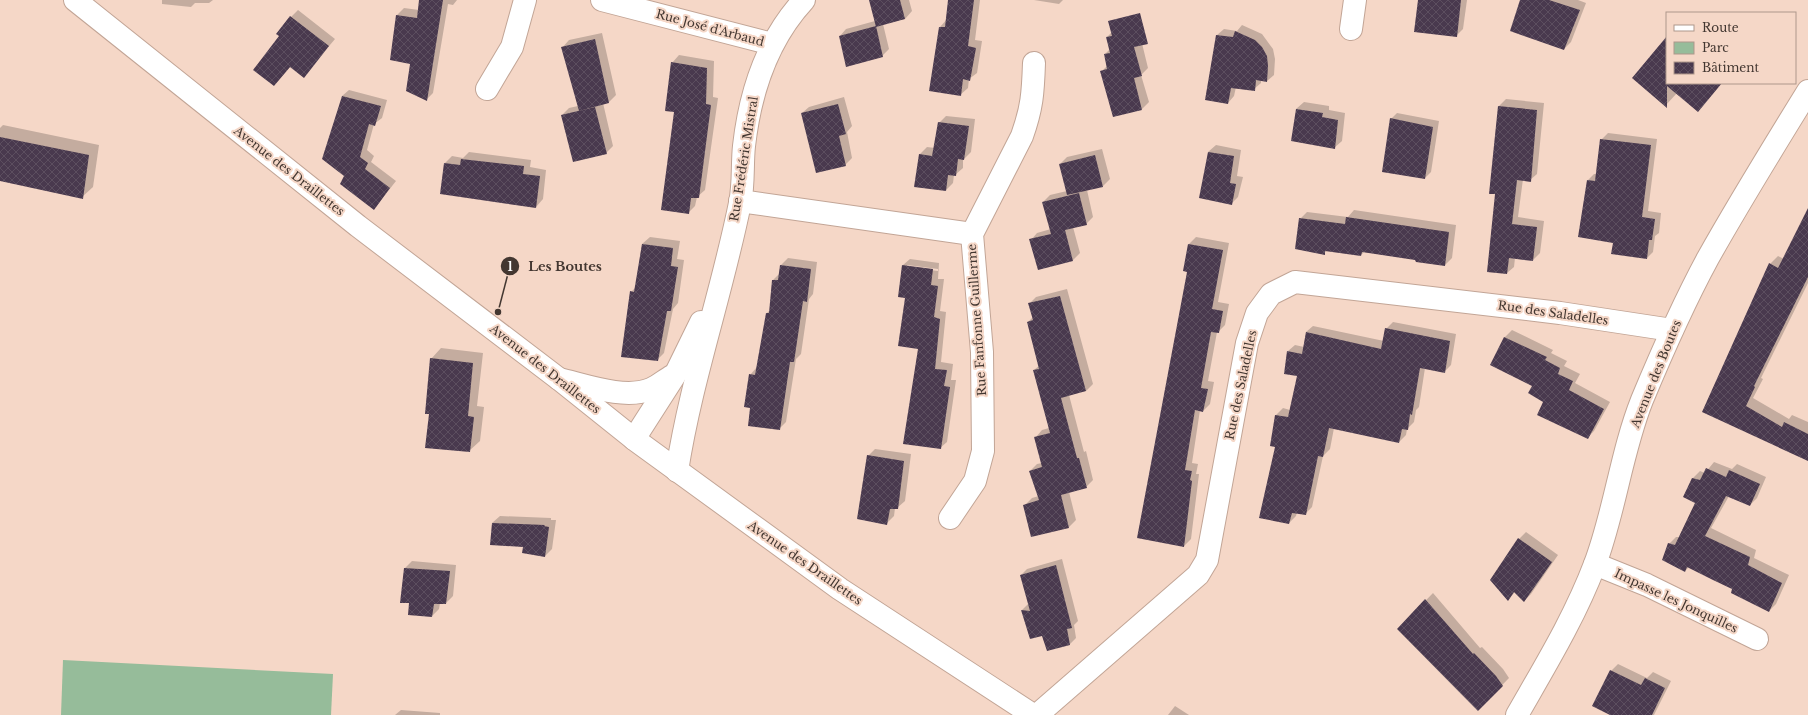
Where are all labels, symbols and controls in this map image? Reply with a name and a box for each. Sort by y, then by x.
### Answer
street label: Rue José d'Arbaud [654,6,766,49]
legend [1666,12,1796,84]
text: Route [1702,20,1739,35]
text: Parc [1702,40,1729,55]
text: Bâtiment [1702,60,1760,75]
street label: Rue Frédéric Mistral [726,95,761,222]
street label: Avenue des Draillettes [230,122,348,218]
street label: Rue Fanfonne Guillerme [964,243,989,397]
callout: Les Boutes [500,254,610,279]
text: Les Boutes [528,258,602,275]
text: 1 [507,259,513,274]
street label: Rue des Saladelles [1497,297,1609,328]
street label: Avenue des Boutes [1627,318,1684,431]
street label: Avenue des Draillettes [486,320,604,416]
street label: Rue des Saladelles [1222,329,1259,441]
street label: Avenue des Draillettes [744,517,865,608]
street label: Impasse les Jonquilles [1612,565,1740,636]

